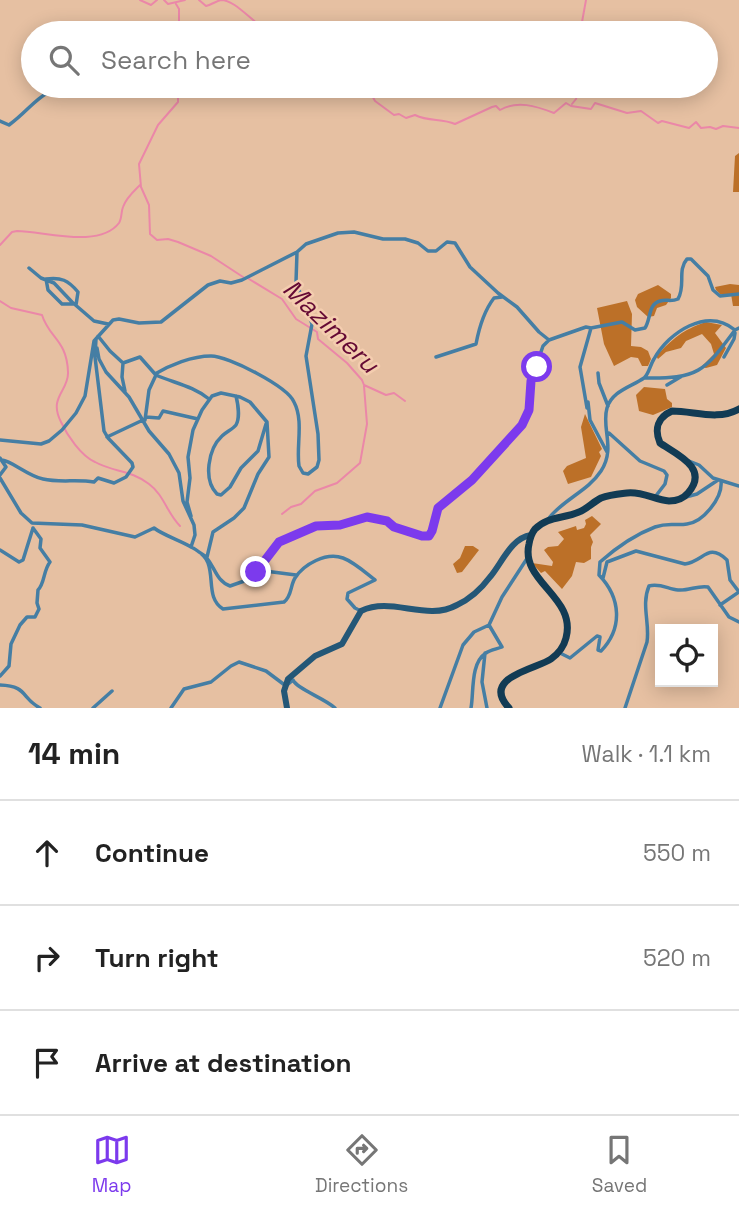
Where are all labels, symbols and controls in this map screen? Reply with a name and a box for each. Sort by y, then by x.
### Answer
search box [21,21,718,98]
icon: search [45,41,83,79]
text: Search here [101,43,251,77]
water label: Mazimeru [276,272,387,381]
route start [521,351,552,382]
route end [240,556,271,587]
map controls [655,624,718,687]
button: locate [655,624,718,687]
text: 14 min [28,734,120,773]
text: Walk · 1.1 km [582,739,711,769]
icon: ahead [28,834,66,872]
text: Continue [95,836,209,870]
text: 550 m [643,838,711,868]
icon: right [28,939,66,977]
text: Turn right [95,941,219,975]
text: 520 m [643,943,711,973]
icon: arrive [28,1044,66,1082]
text: Arrive at destination [95,1046,352,1080]
tab: Map [92,1131,131,1198]
tab: Directions [315,1131,408,1198]
tab: Saved [592,1131,647,1198]

